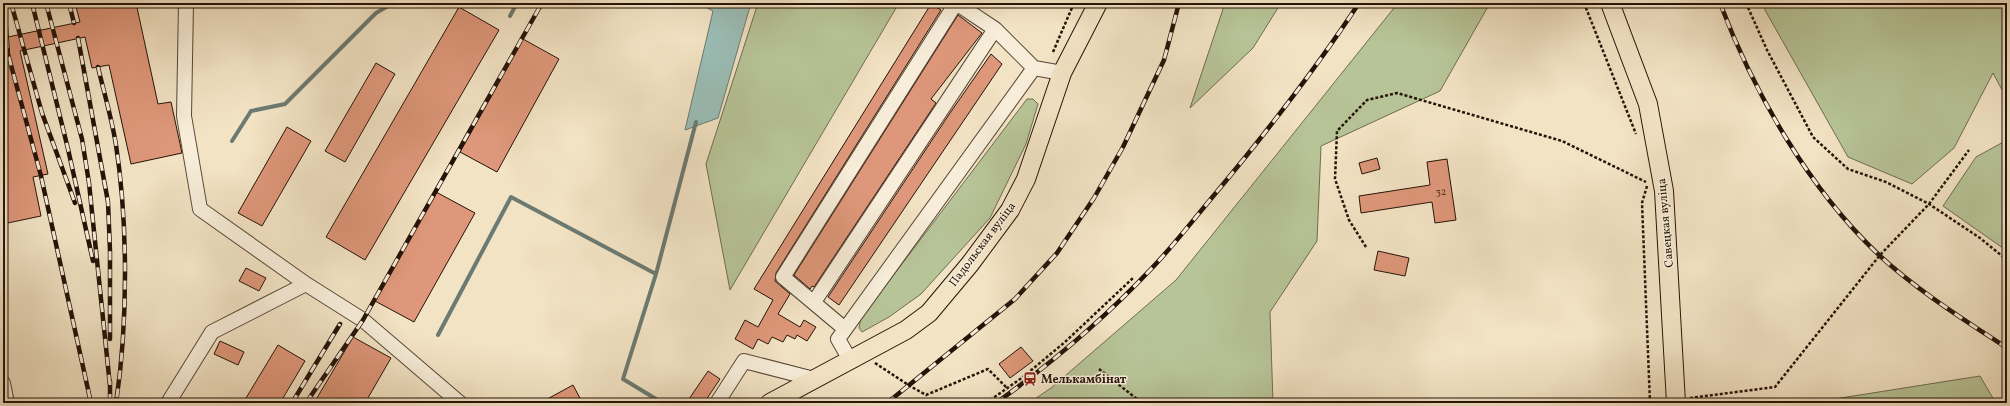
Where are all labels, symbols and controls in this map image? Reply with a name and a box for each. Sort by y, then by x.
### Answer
street label: Савецкая вуліца [1654,178,1678,268]
house number: 32 [1436,185,1446,199]
street label: Падольская вуліца [946,199,1020,290]
station icon: Мелькамбінат [1022,371,1038,387]
place label: Мелькамбінат [1041,372,1127,388]

